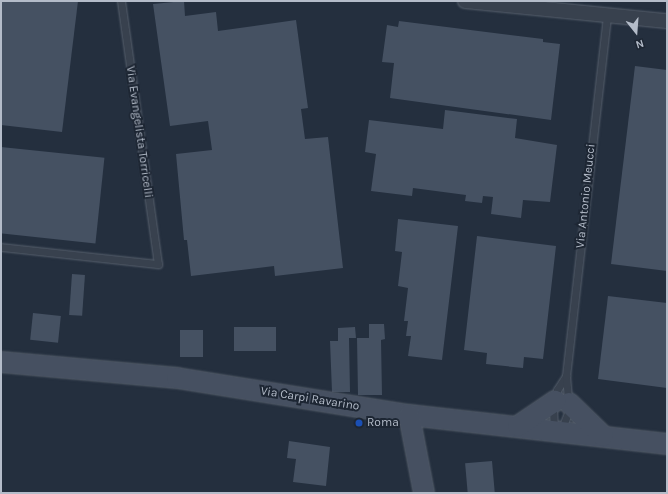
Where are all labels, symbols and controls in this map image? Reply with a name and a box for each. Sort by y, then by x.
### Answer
north arrow [616,12,656,52]
text: N [634,37,645,51]
street label: Via Evangelista Torricelli [123,65,155,199]
street label: Via Antonio Meucci [573,143,599,249]
street label: Via Carpi Ravarino [260,384,360,414]
place label: Roma [367,416,399,430]
marker: Roma [354,418,364,428]

